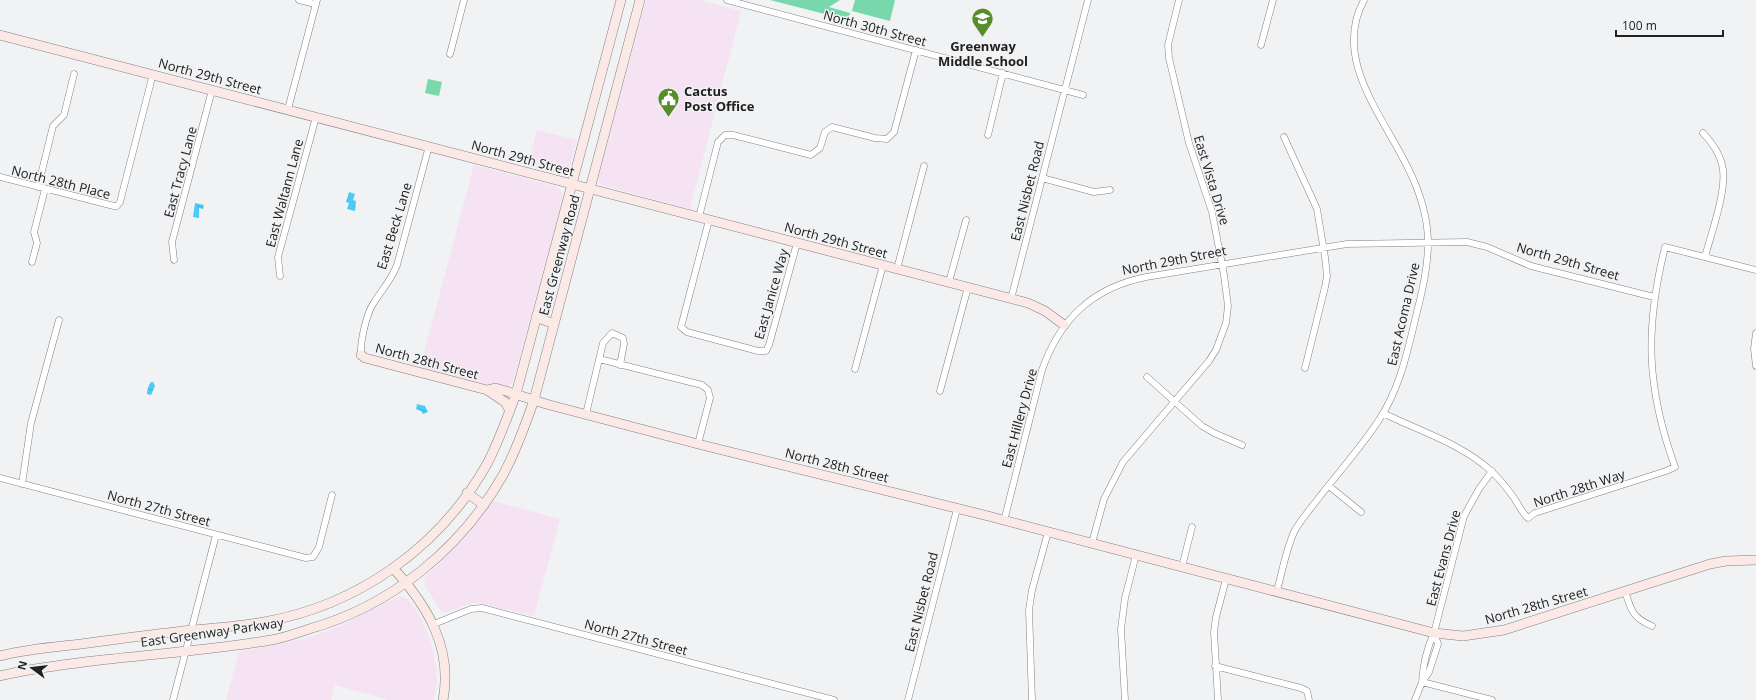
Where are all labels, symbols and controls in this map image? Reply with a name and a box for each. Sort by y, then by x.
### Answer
school or university icon: Greenway Middle School [970,5,996,38]
street label: North 30th Street [821,6,929,51]
scale bar [1616,12,1723,38]
text: 100 m [1622,17,1657,34]
place label: Greenway Middle School [938,37,1028,70]
street label: North 29th Street [156,54,264,99]
place label: Cactus Post Office [684,82,755,115]
public building icon: Cactus Post Office [655,85,681,118]
street label: East Tracy Lane [159,124,201,220]
street label: East Vista Drive [1190,133,1234,227]
street label: North 29th Street [469,136,577,181]
street label: East Waltann Lane [261,137,307,249]
street label: East Nisbet Road [1006,139,1048,243]
street label: North 28th Place [10,161,112,203]
street label: East Beck Lane [372,180,416,272]
street label: East Greenway Road [534,193,584,317]
street label: North 29th Street [782,218,890,263]
street label: North 29th Street [1515,238,1622,284]
street label: North 29th Street [1120,241,1228,279]
street label: East Janice Way [749,246,793,341]
street label: East Acoma Drive [1382,261,1424,367]
street label: North 28th Street [373,339,481,384]
street label: East Hillery Drive [997,366,1041,470]
street label: North 28th Street [783,443,891,487]
street label: North 28th Way [1531,465,1628,511]
street label: North 27th Street [105,486,213,531]
street label: East Evans Drive [1421,508,1465,608]
street label: East Nisbet Road [900,550,942,654]
street label: North 28th Street [1483,582,1590,628]
street label: East Greenway Parkway [139,613,285,651]
street label: North 27th Street [582,615,690,660]
north arrow [12,648,52,688]
text: N [13,659,30,672]

